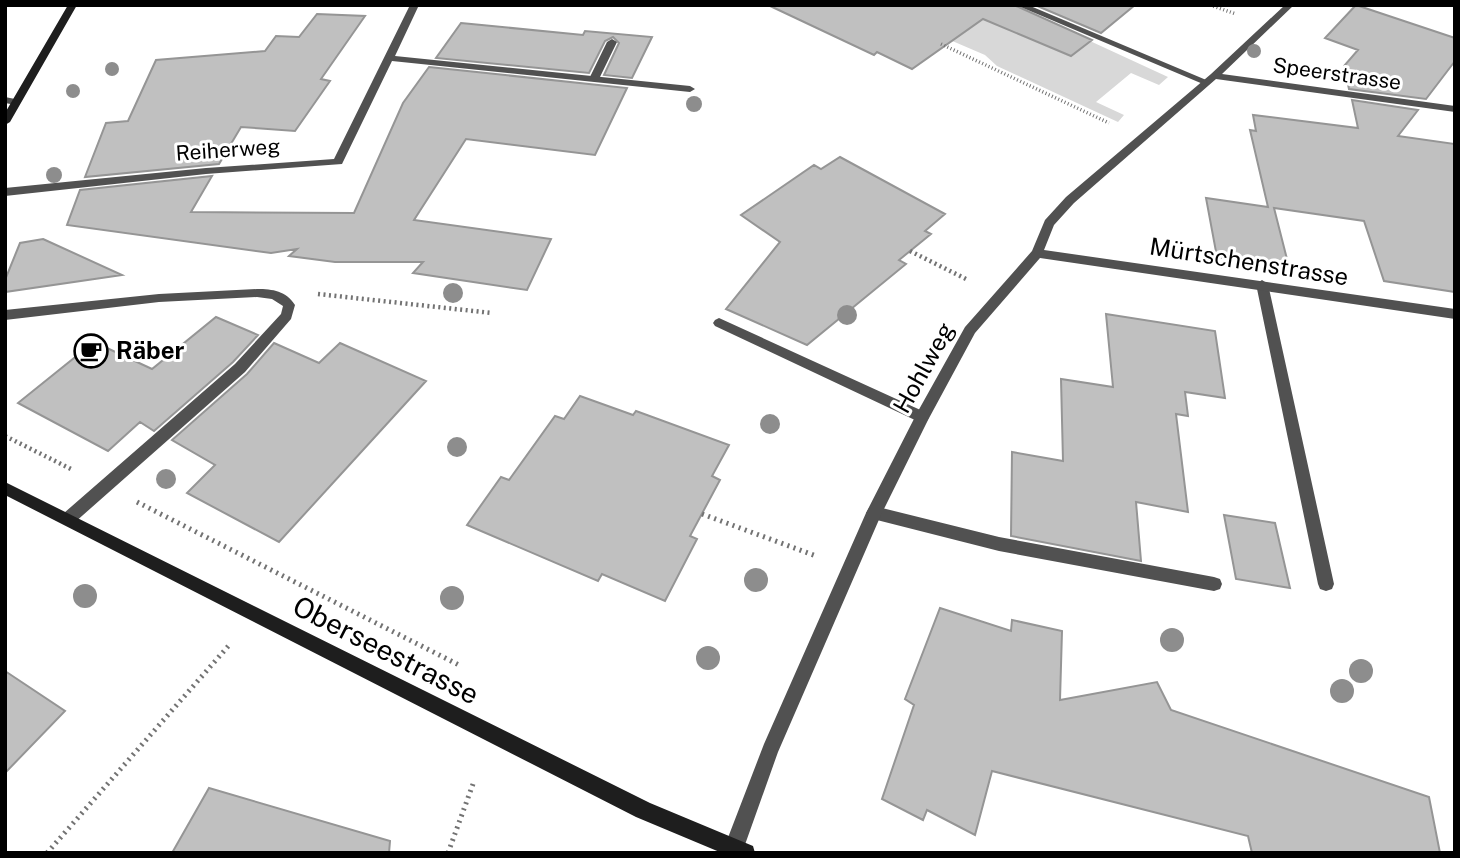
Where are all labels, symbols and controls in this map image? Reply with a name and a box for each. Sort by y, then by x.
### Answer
street label: Speerstrasse [1271,52,1403,95]
street label: Reiherweg [175,133,281,166]
street label: Mürtschenstrasse [1148,231,1351,291]
street label: Hohlweg [887,317,959,418]
cafe icon: Räber [72,332,110,370]
place label: Räber [116,336,185,364]
street label: Oberseestrasse [288,588,485,711]

